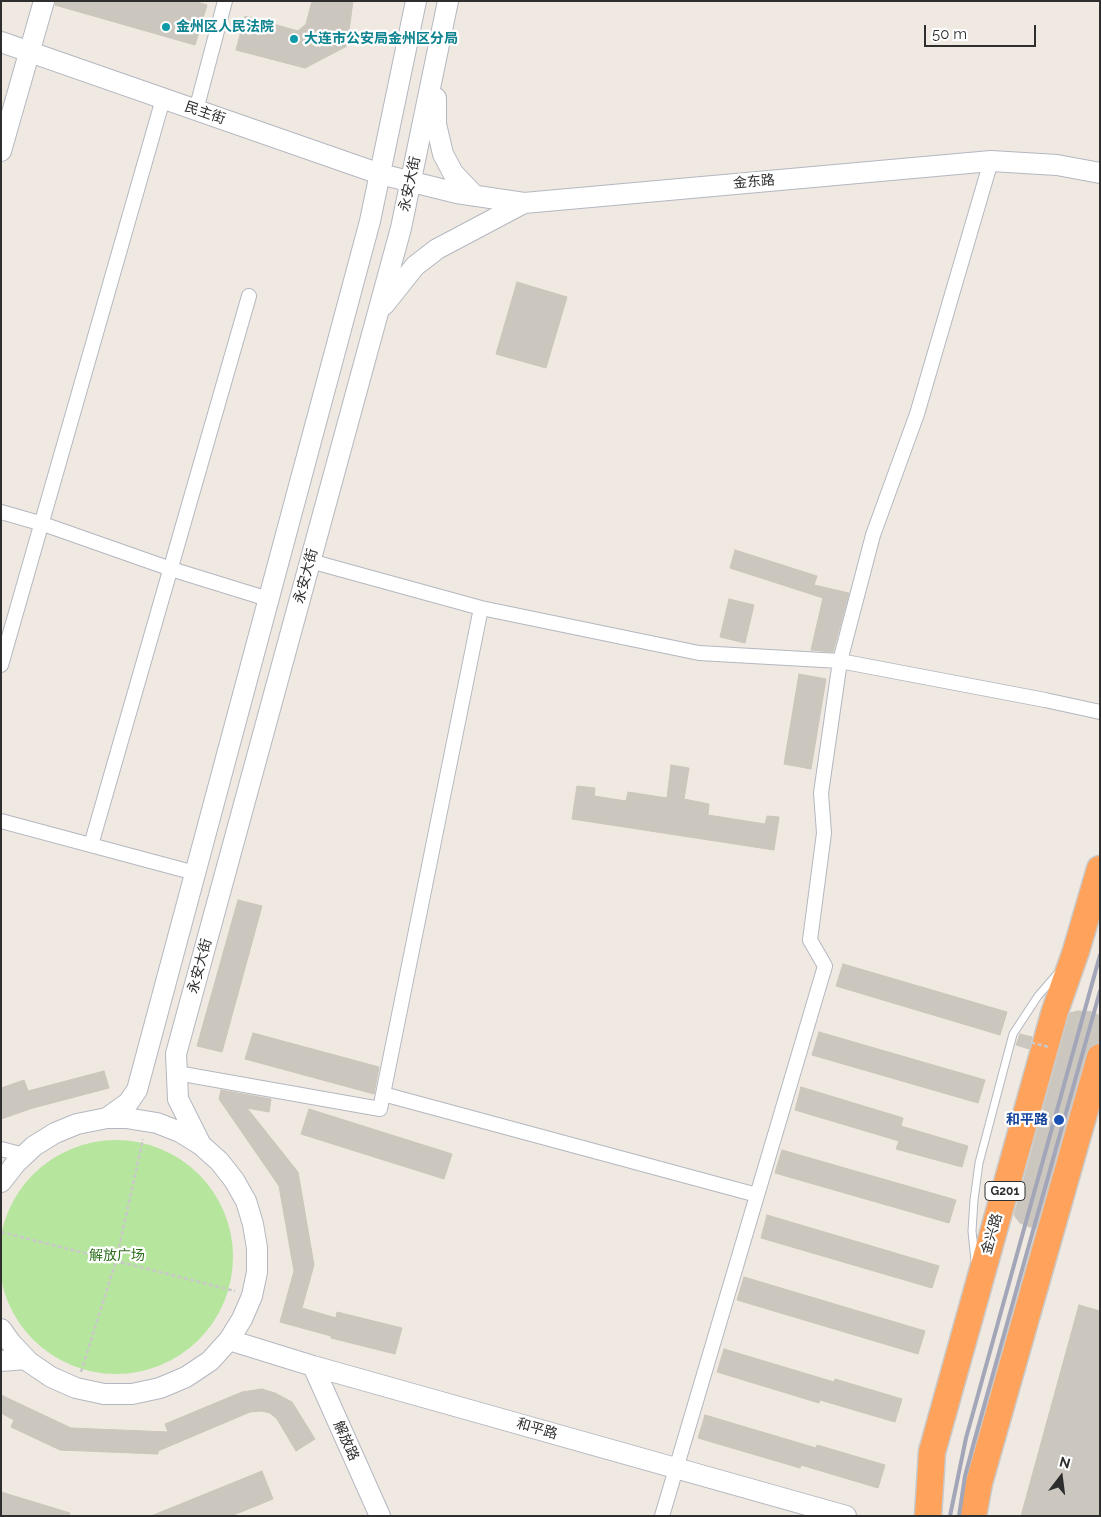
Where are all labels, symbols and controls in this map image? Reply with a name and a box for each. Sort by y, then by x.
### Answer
scale bar [926,15,1038,47]
place label: 金州区人民法院 [176,19,274,35]
marker: 金州区人民法院 [160,21,172,33]
text: 50 m [932,25,967,43]
place label: 大连市公安局金州区分局 [304,31,458,47]
marker: 大连市公安局金州区分局 [288,33,300,45]
street label: 民主街 [182,98,228,128]
street label: 永安大街 [396,155,424,213]
street label: 金东路 [732,172,776,192]
street label: 永安大街 [291,547,321,605]
street label: 永安大街 [185,937,215,995]
place label: 和平路 [1006,1112,1048,1128]
marker: 和平路 [1052,1113,1066,1127]
road number: G201 [985,1182,1025,1200]
street label: 金兴路 [978,1211,1006,1257]
park label: 解放广场 [89,1248,145,1264]
street label: 和平路 [514,1415,560,1443]
street label: 解放路 [330,1418,362,1464]
north arrow [1036,1452,1086,1502]
text: N [1058,1453,1072,1472]

